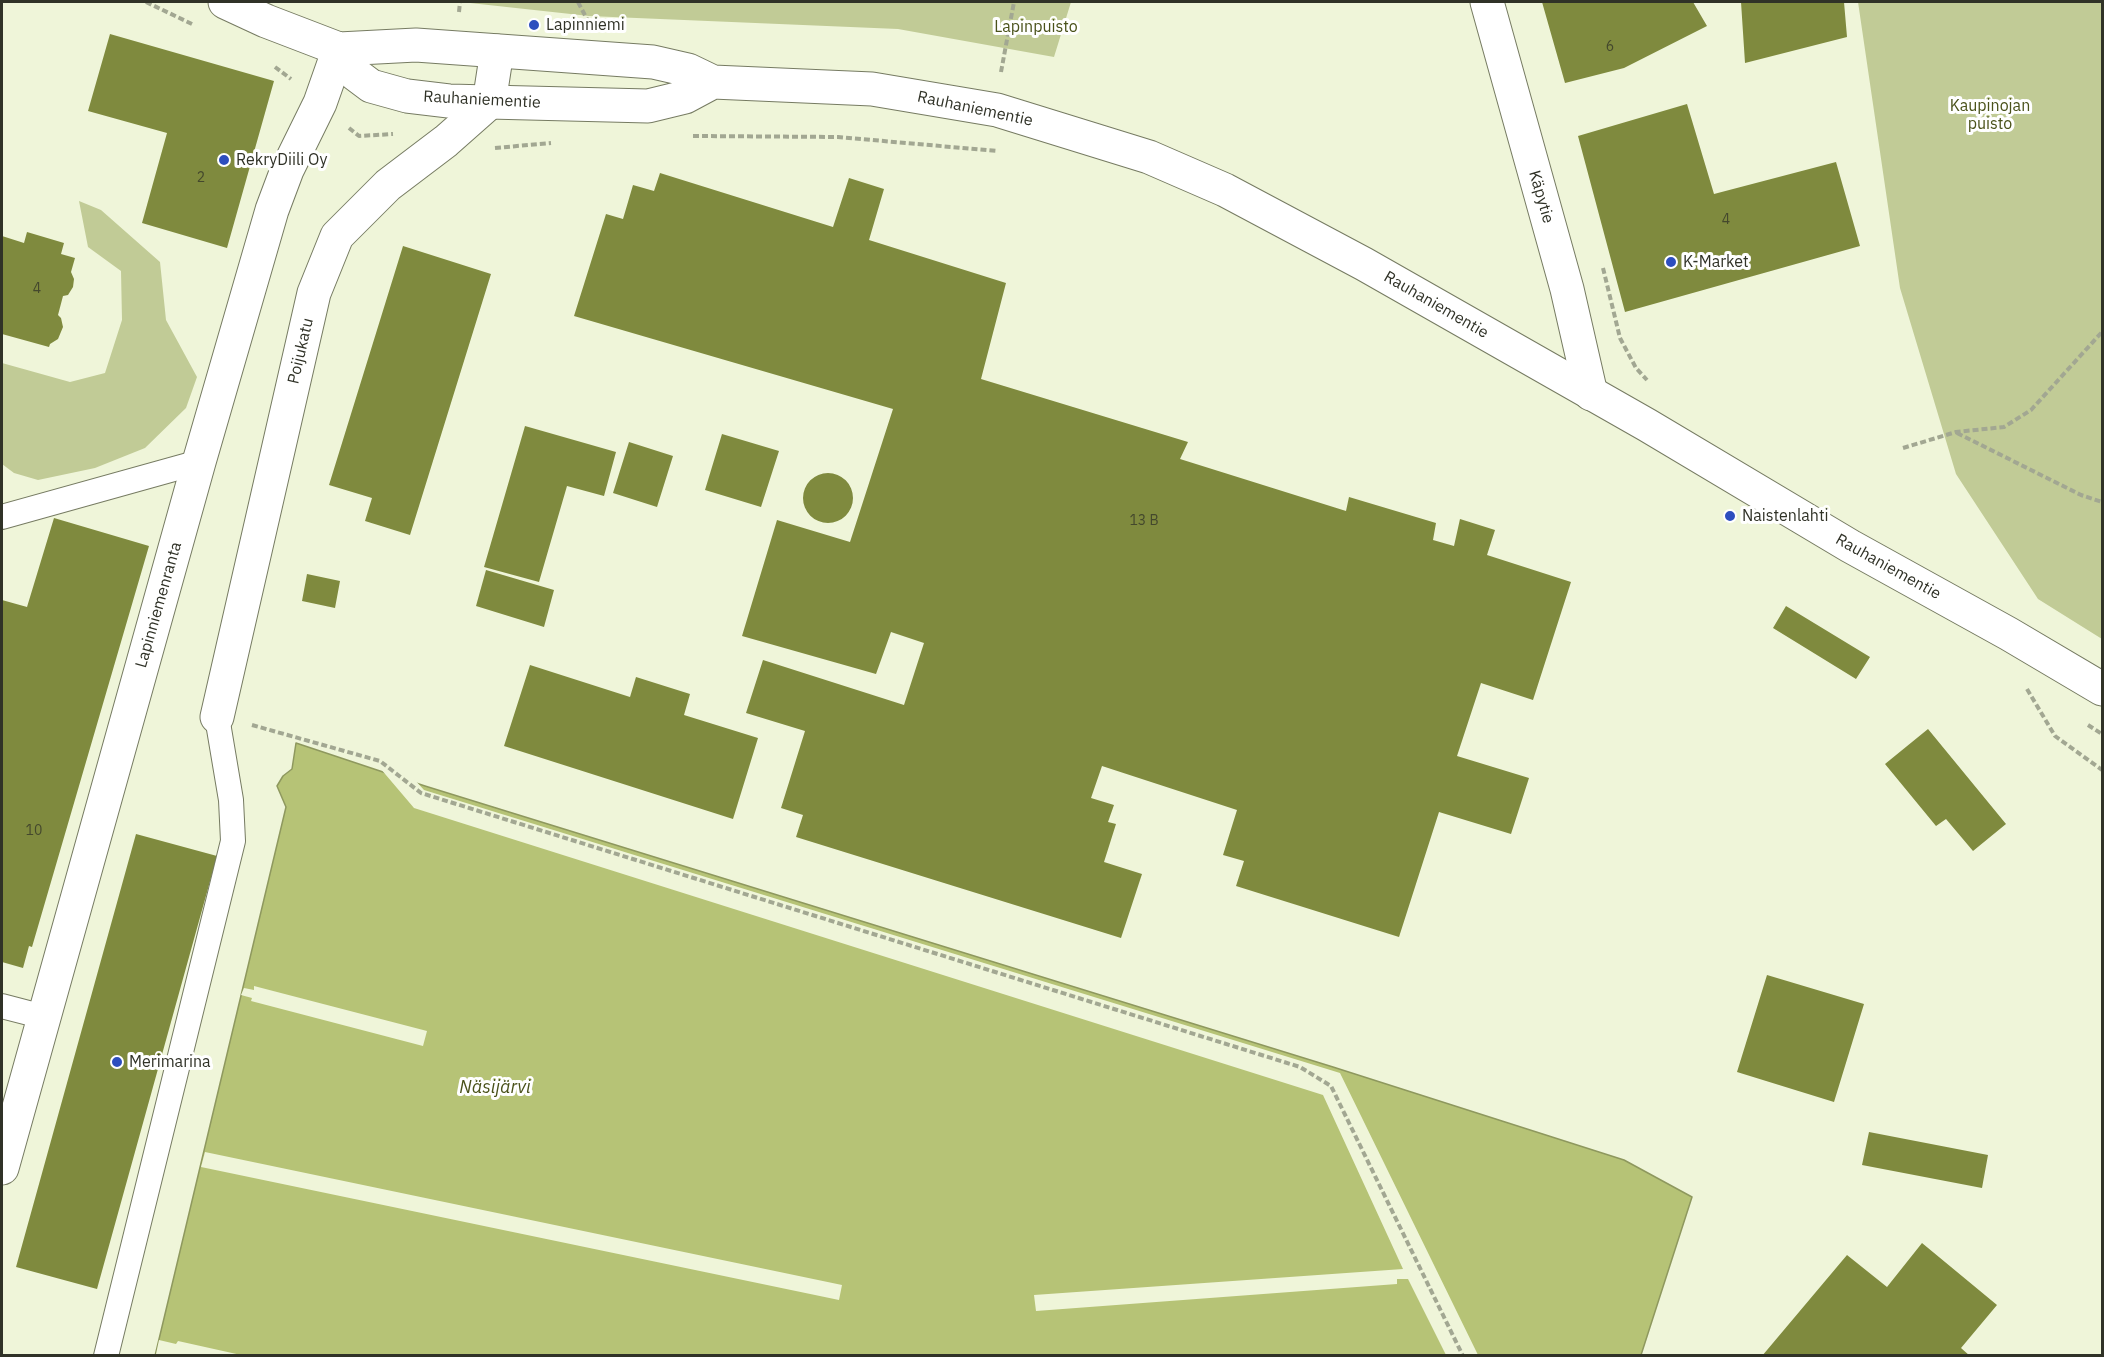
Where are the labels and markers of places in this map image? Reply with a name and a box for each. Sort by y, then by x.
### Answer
place label: Lapinniemi [546,15,625,35]
marker: Lapinniemi [527,18,541,32]
place label: RekryDiili Oy [236,150,327,170]
marker: RekryDiili Oy [217,153,231,167]
place label: K-Market [1683,252,1749,272]
marker: K-Market [1664,255,1678,269]
place label: Naistenlahti [1742,506,1829,526]
marker: Naistenlahti [1723,509,1737,523]
place label: Merimarina [129,1052,211,1072]
marker: Merimarina [110,1055,124,1069]

